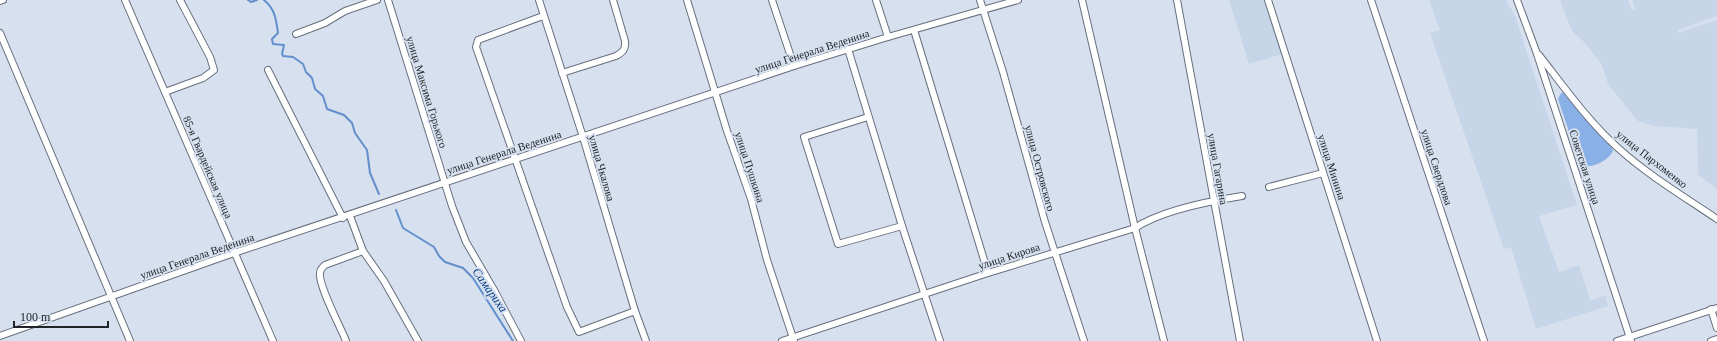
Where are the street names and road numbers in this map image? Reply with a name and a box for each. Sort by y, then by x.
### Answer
street label: улица Генерала Веденина [753,27,871,75]
street label: улица Максима Горького [404,35,450,150]
street label: 85-я Гвардейская улица [181,114,235,220]
street label: улица Островского [1023,124,1057,213]
street label: улица Генерала Веденина [445,128,563,176]
street label: улица Свердлова [1419,128,1455,207]
street label: Советская улица [1567,128,1603,206]
street label: улица Пархоменко [1614,128,1690,191]
street label: улица Пушкина [733,130,767,204]
street label: улица Гагарина [1206,132,1230,206]
street label: улица Минина [1316,133,1348,201]
street label: улица Чкалова [587,134,617,203]
street label: улица Генерала Веденина [138,231,256,281]
street label: улица Кирова [977,240,1041,272]

